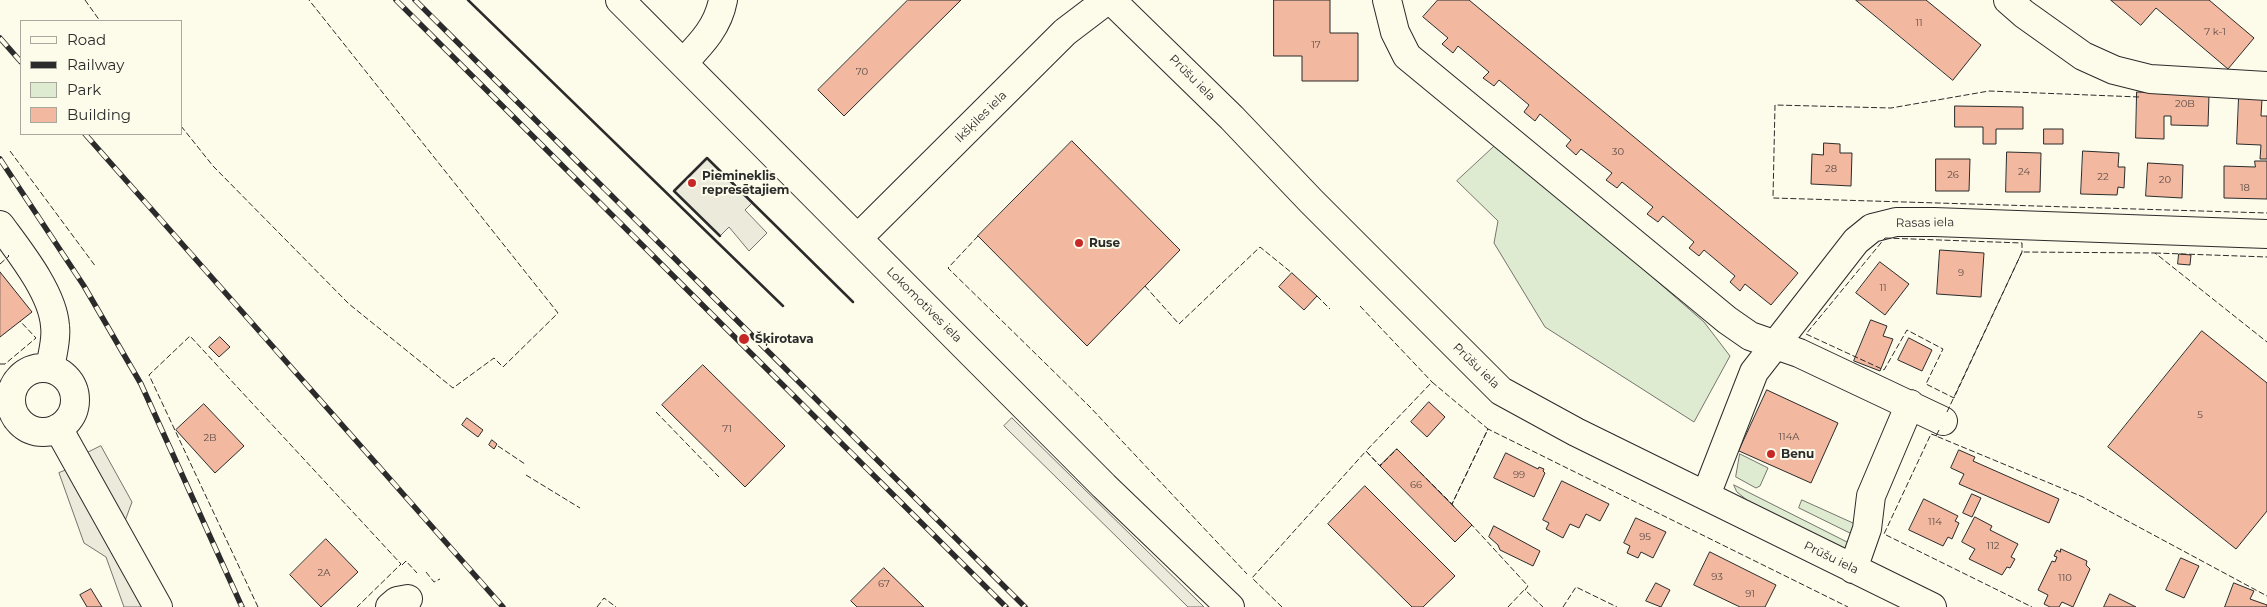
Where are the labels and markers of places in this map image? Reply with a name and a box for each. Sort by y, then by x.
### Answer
place label: Piemineklis represētajiem [702,169,789,197]
marker: Piemineklis represētajiem [686,177,698,189]
place label: Ruse [1089,236,1120,250]
marker: Ruse [1073,237,1085,249]
marker: Šķirotava [737,332,751,346]
place label: Šķirotava [755,332,814,346]
place label: Benu [1781,447,1814,461]
marker: Benu [1765,448,1777,460]

